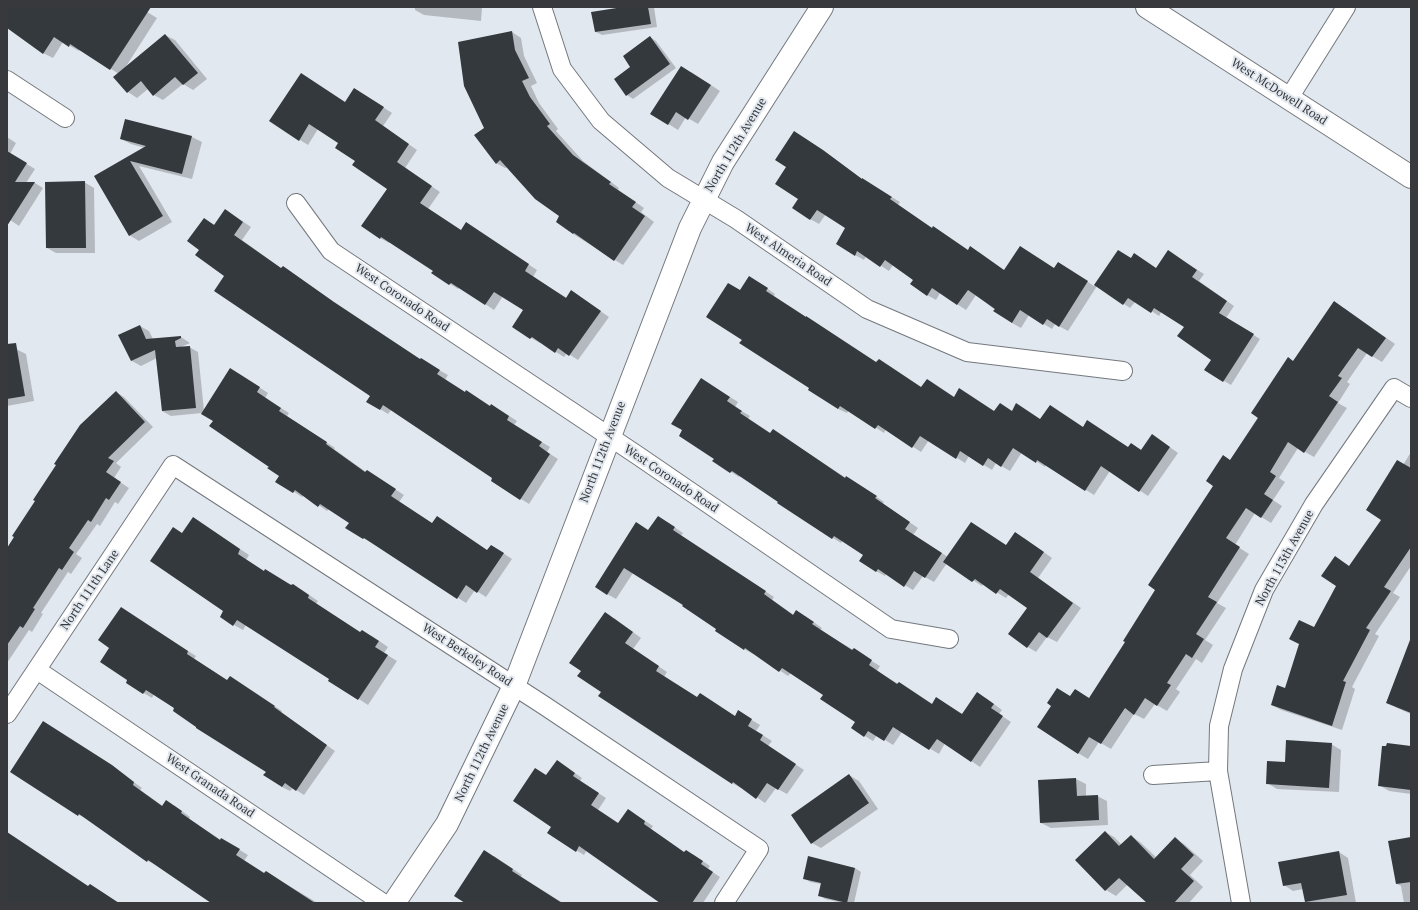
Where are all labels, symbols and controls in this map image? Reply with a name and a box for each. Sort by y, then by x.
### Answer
street label: West McDowell Road [1228,56,1330,128]
street label: North 112th Avenue [702,95,770,195]
street label: West Almeria Road [742,221,834,289]
street label: West Coronado Road [352,261,452,335]
street label: North 112th Avenue [577,399,629,505]
street label: West Coronado Road [621,442,721,516]
street label: North 113th Avenue [1253,508,1317,608]
street label: North 111th Lane [58,547,122,633]
street label: West Berkeley Road [419,621,515,689]
street label: North 112th Avenue [452,702,512,804]
street label: West Granada Road [163,751,257,821]

